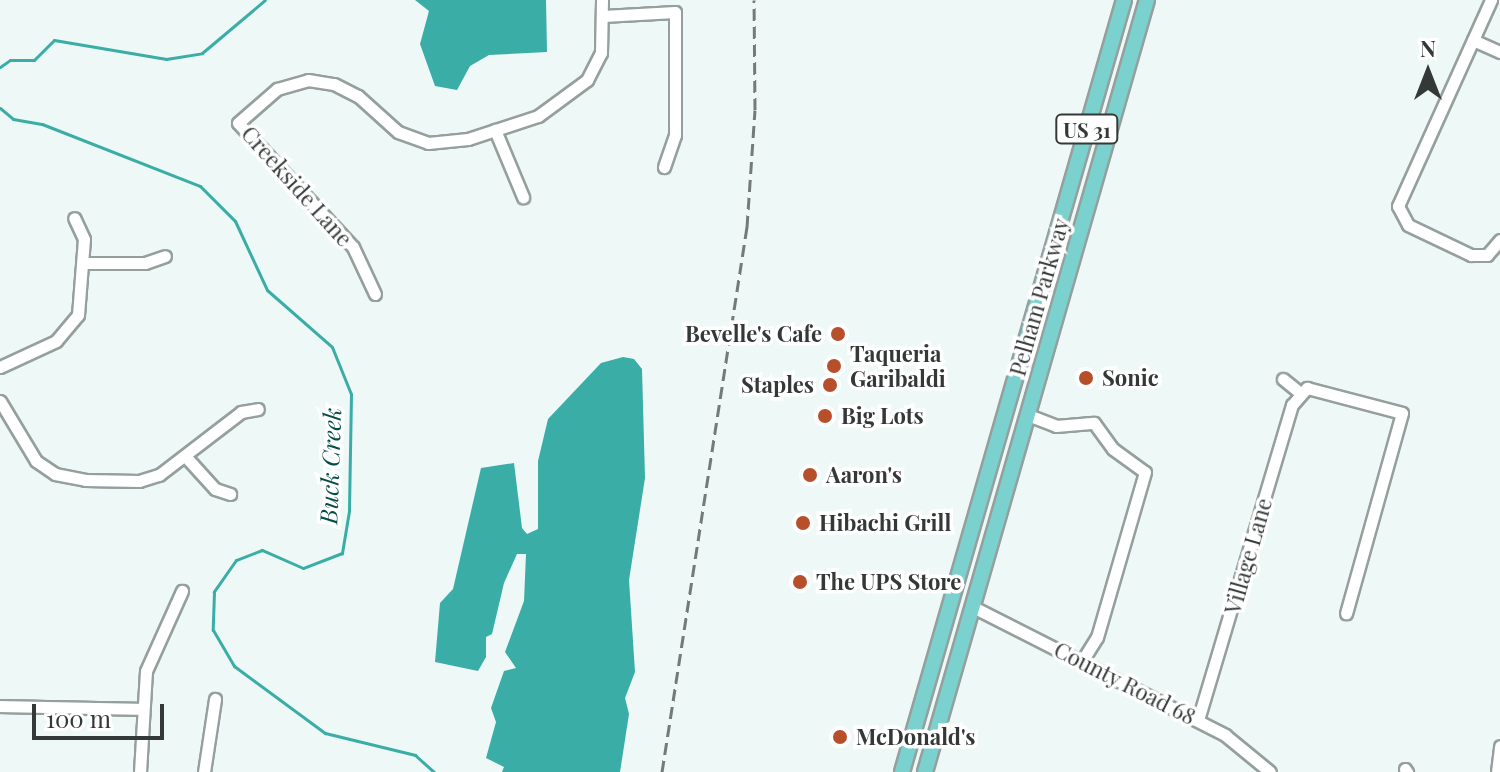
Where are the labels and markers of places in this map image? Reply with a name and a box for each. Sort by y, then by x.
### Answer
place label: Bevelle's Cafe [685,321,822,347]
marker: Bevelle's Cafe [829,325,847,343]
place label: Taqueria Garibaldi [850,340,946,392]
marker: Taqueria Garibaldi [825,357,843,375]
place label: Sonic [1102,365,1159,391]
marker: Sonic [1077,369,1095,387]
place label: Staples [741,372,814,398]
marker: Staples [821,376,839,394]
place label: Big Lots [841,403,924,429]
marker: Big Lots [816,407,834,425]
place label: Aaron's [826,462,902,488]
marker: Aaron's [801,466,819,484]
place label: Hibachi Grill [819,510,951,536]
marker: Hibachi Grill [794,514,812,532]
place label: The UPS Store [816,569,961,595]
marker: The UPS Store [791,573,809,591]
place label: McDonald's [856,724,975,750]
marker: McDonald's [831,728,849,746]

